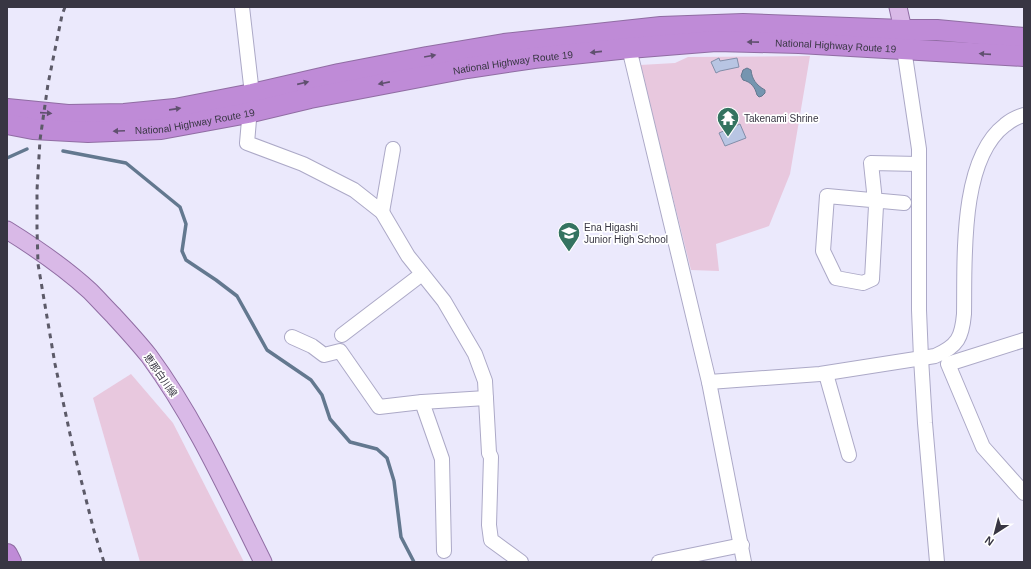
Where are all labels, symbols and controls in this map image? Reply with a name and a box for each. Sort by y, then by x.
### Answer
street label: National Highway Route 19 [775,37,897,55]
one-way arrow [746,39,759,45]
one-way arrow [590,48,602,55]
street label: National Highway Route 19 [452,49,574,77]
one-way arrow [979,50,991,57]
one-way arrow [424,53,436,59]
one-way arrow [297,79,309,85]
one-way arrow [378,81,390,87]
temple icon: Takenami Shrine [715,105,741,138]
street label: National Highway Route 19 [135,106,256,136]
one-way arrow [169,106,182,112]
one-way arrow [40,110,52,117]
place label: Takenami Shrine [744,113,819,124]
one-way arrow [113,127,125,134]
school or university icon: Ena Higashi Junior High School [556,220,582,253]
place label: Ena Higashi Junior High School [584,222,668,245]
street label: 恵那白川線 [142,352,179,399]
north arrow [975,513,1015,553]
text: N [982,534,996,548]

